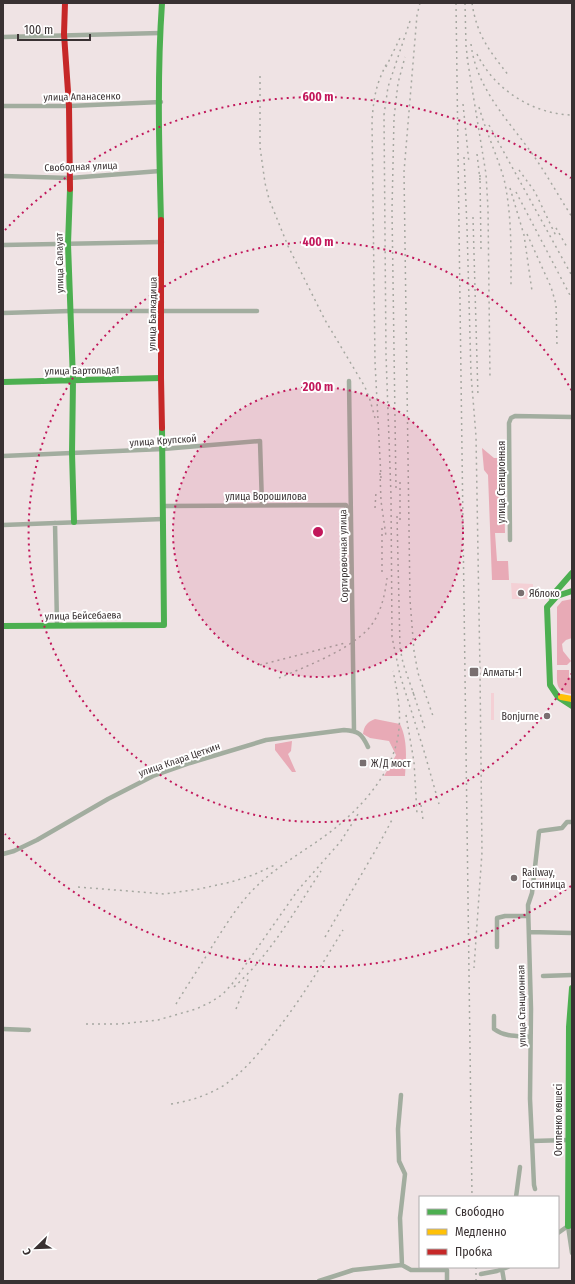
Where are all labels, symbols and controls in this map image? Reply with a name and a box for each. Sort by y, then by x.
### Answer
scale bar [18,16,90,42]
text: 100 m [24,23,53,37]
street label: улица Апанасенко [43,90,121,104]
text: 600 m [302,90,334,104]
street label: Свободная улица [44,160,118,174]
street label: улица Салауат [53,232,67,293]
text: 400 m [303,235,333,249]
street label: улица Балкадиша [146,277,160,351]
street label: улица Бартольда1 [45,364,119,378]
text: 200 m [302,380,333,394]
street label: улица Крупской [129,433,197,449]
street label: улица Станционная [496,441,508,523]
street label: улица Ворошилова [225,491,307,503]
street label: Сортировочная улица [337,509,351,603]
centre of rings [311,525,325,539]
marker: Яблоко [516,588,526,598]
place label: Яблоко [529,588,560,600]
street label: улица Бейсебаева [45,609,122,623]
marker: Алматы-1 [468,666,480,678]
place label: Алматы-1 [483,667,522,679]
place label: Bonjurne [502,711,539,723]
marker: Bonjurne [542,711,552,721]
street label: улица Клара Цеткин [137,740,222,780]
marker: Ж/Д мост [358,758,368,768]
place label: Ж/Д мост [371,758,412,770]
place label: Railway, Гостиница [522,867,566,891]
marker: Railway, Гостиница [509,873,519,883]
street label: улица Станционная [515,965,529,1047]
street label: Осипенко көшесі [552,1084,565,1156]
legend [419,1196,559,1268]
text: Свободно [455,1205,504,1219]
text: Медленно [455,1225,507,1239]
north arrow [16,1228,56,1268]
text: Пробка [455,1245,493,1259]
text: С [20,1246,34,1257]

